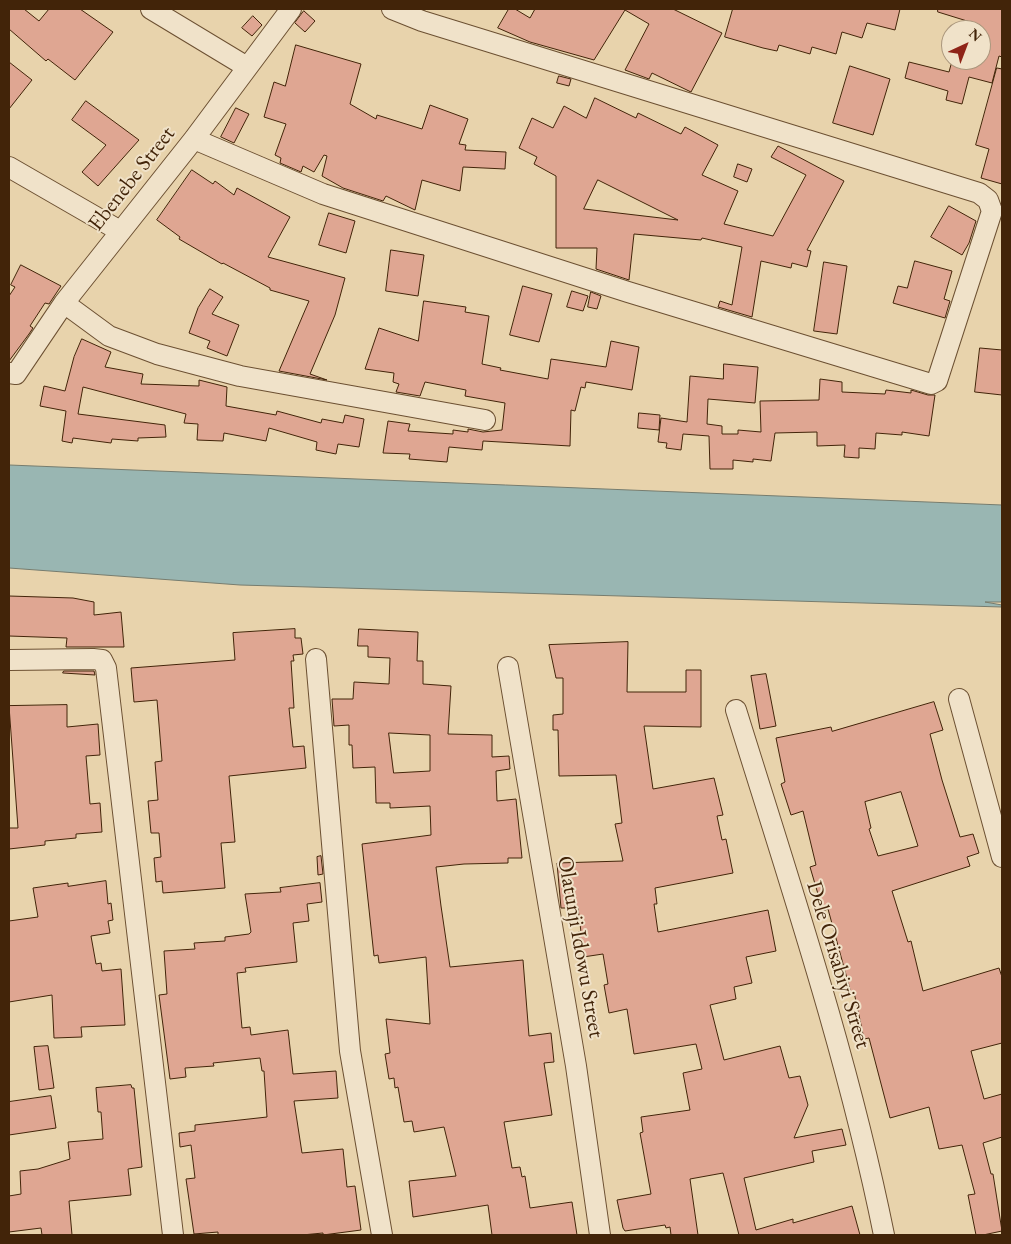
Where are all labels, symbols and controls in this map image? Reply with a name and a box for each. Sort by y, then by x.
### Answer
north arrow [941,20,991,70]
text: N [965,24,986,45]
street label: Ebenebe Street [83,122,181,236]
street label: Olatunji Idowu Street [551,854,609,1040]
street label: Dele Orisabiyi Street [800,878,876,1052]

